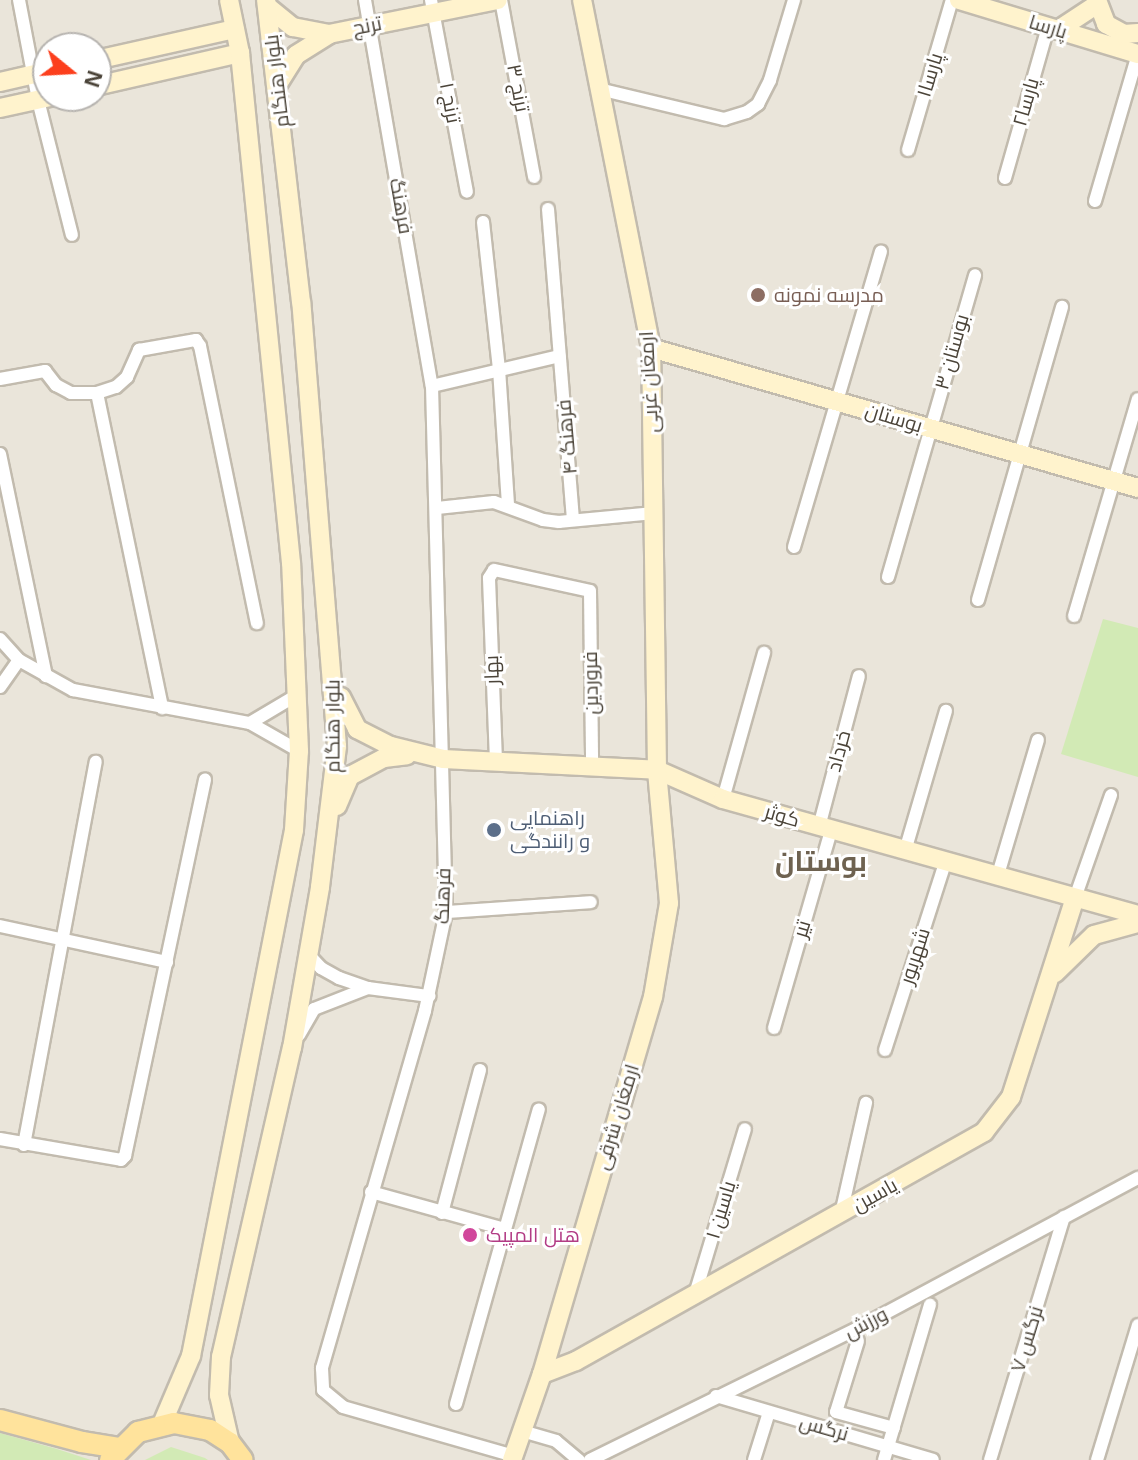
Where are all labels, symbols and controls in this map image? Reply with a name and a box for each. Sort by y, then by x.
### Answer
street label: پارسا [1026,10,1070,44]
street label: ترنج [350,11,384,41]
north arrow [32,32,112,112]
street label: بلوار هنگام [259,33,295,129]
street label: پارسا۱ [912,50,948,100]
street label: ترنج ۳ [502,62,534,114]
text: N [79,68,108,90]
street label: پارسا۲ [1008,75,1044,129]
street label: ترنج ۱ [434,81,466,125]
street label: فرهنگ [384,176,418,236]
place label: مدرسه نمونه [774,283,884,307]
marker: مدرسه نمونه [749,286,767,304]
street label: بوستان ۳ [930,311,974,393]
street label: ارمغان غربی [634,331,664,433]
street label: بوستان [863,398,925,438]
street label: فرهنگ ۴ [552,399,582,475]
street label: فروردین [578,651,604,715]
street label: بهار [479,655,505,685]
street label: بلوار هنگام [321,679,345,773]
street label: خرداد [822,728,856,774]
street label: کوثر [762,800,802,832]
place label: راهنمایی و رانندگی [510,806,590,853]
marker: راهنمایی و رانندگی [485,821,503,839]
district label: بوستان [775,845,867,879]
street label: فرهنگ [430,867,456,925]
street label: تیر [788,917,816,941]
street label: شهریور [895,925,935,987]
street label: ارمغان شرقی [590,1061,644,1173]
street label: یاسین [848,1173,902,1217]
street label: یاسین ۱ [701,1178,741,1242]
place label: هتل المپیک [486,1223,580,1247]
marker: هتل المپیک [461,1226,479,1244]
street label: ورزش [840,1302,892,1344]
street label: نرگس ۷ [1006,1303,1048,1375]
street label: نرگس [797,1410,851,1446]

